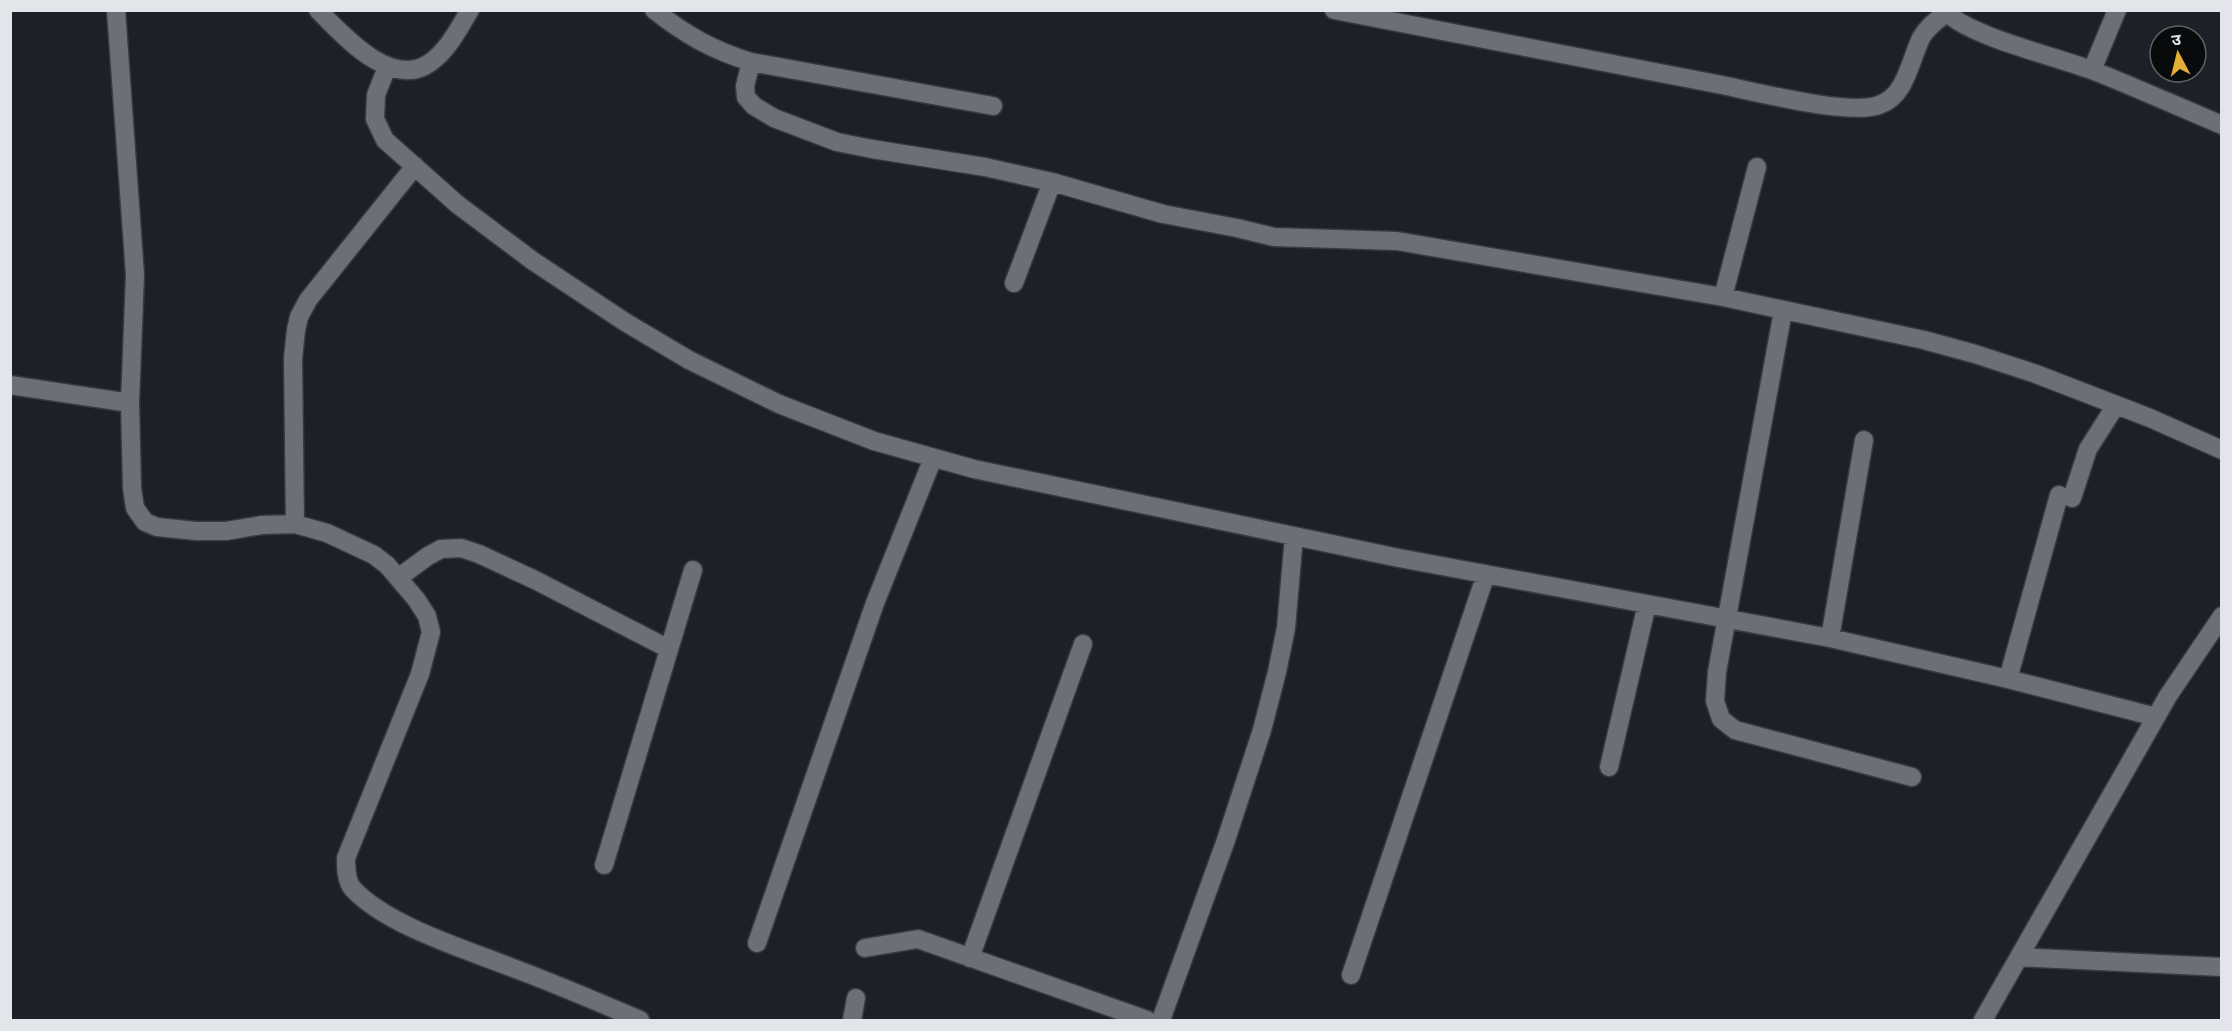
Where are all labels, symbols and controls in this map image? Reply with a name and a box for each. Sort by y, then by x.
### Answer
north arrow [2148,24,2208,84]
text: उ [2170,30,2183,51]

